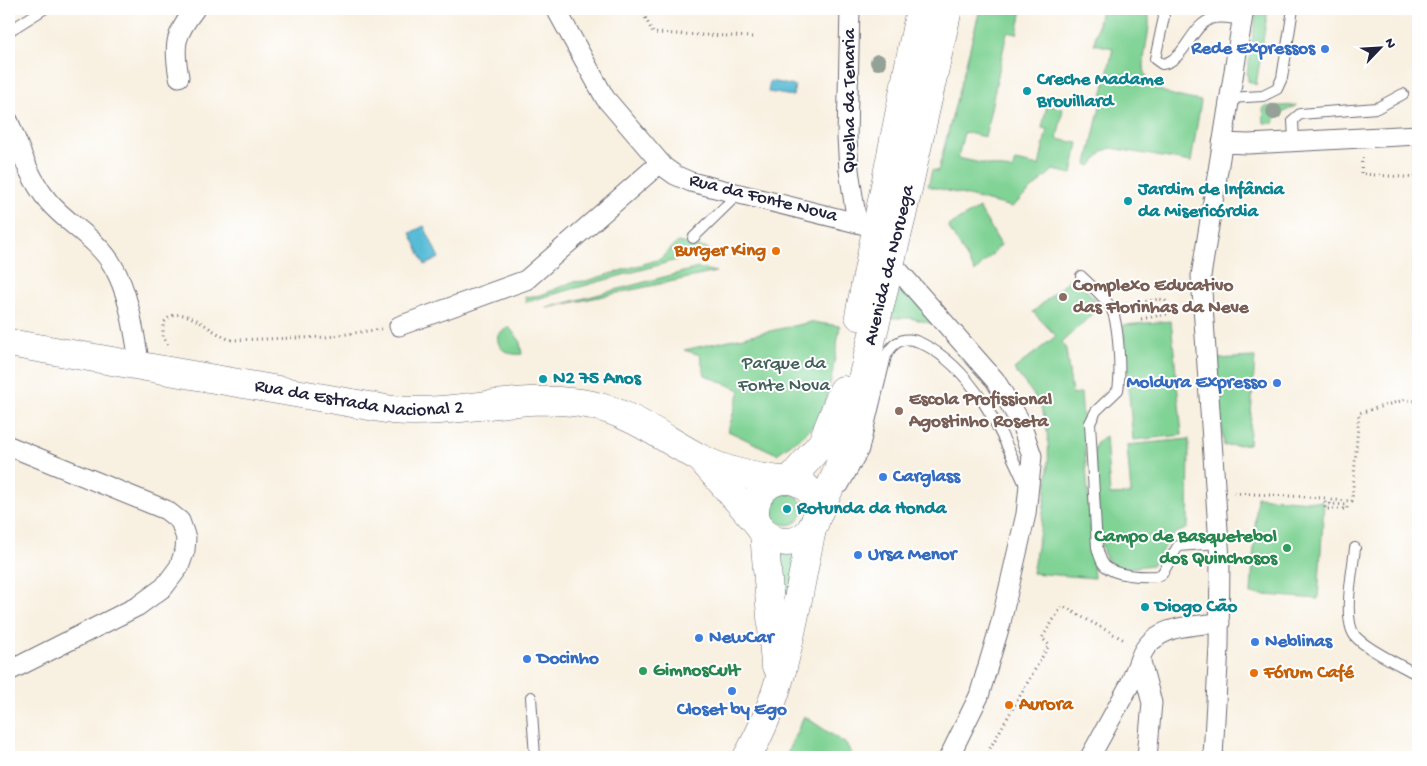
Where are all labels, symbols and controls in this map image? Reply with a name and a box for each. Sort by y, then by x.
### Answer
north arrow [1354,22,1404,72]
street label: Quelha da Tenaria [839,27,862,174]
text: N [1380,36,1399,51]
place label: Rede Expressos [1190,38,1316,61]
marker: Rede Expressos [1319,43,1331,55]
place label: Creche Madame Brouillard [1036,69,1165,114]
marker: Creche Madame Brouillard [1021,85,1033,97]
street label: Rua da Fonte Nova [686,169,841,229]
place label: Jardim de Infância da Misericórdia [1137,179,1286,224]
street label: Avenida da Noruega [859,182,920,348]
marker: Jardim de Infância da Misericórdia [1122,195,1134,207]
place label: Burger King [673,240,766,263]
marker: Burger King [770,245,782,257]
place label: Complexo Educativo das Florinhas da Neve [1072,275,1250,320]
marker: Complexo Educativo das Florinhas da Neve [1057,291,1069,303]
park label: Parque da Fonte Nova [737,353,831,398]
place label: N2 75 Anos [553,368,642,391]
place label: Moldura Expresso [1126,372,1267,395]
marker: N2 75 Anos [537,373,549,385]
street label: Rua da Estrada Nacional 2 [253,375,465,422]
marker: Moldura Expresso [1271,377,1283,389]
place label: Escola Profissional Agostinho Roseta [908,389,1052,434]
marker: Escola Profissional Agostinho Roseta [893,405,905,417]
place label: Carglass [892,466,961,489]
marker: Carglass [877,471,889,483]
place label: Rotunda da Honda [796,498,948,521]
marker: Rotunda da Honda [781,503,793,515]
place label: Campo de Basquetebol dos Quinchosos [1094,526,1278,571]
marker: Campo de Basquetebol dos Quinchosos [1281,542,1293,554]
place label: Ursa Menor [868,544,959,567]
marker: Ursa Menor [852,549,864,561]
place label: Diogo Cão [1153,596,1237,619]
marker: Diogo Cão [1139,601,1151,613]
place label: NewCar [709,627,776,650]
place label: Neblinas [1265,631,1333,654]
marker: NewCar [693,632,705,644]
marker: Neblinas [1249,636,1261,648]
place label: Docinho [535,648,599,671]
marker: Docinho [521,653,533,665]
place label: GimnosCult [653,660,742,683]
place label: Fórum Café [1263,662,1355,685]
marker: GimnosCult [637,665,649,677]
marker: Fórum Café [1248,667,1260,679]
marker: Closet by Ego [726,685,738,697]
place label: Aurora [1018,694,1074,717]
place label: Closet by Ego [676,699,787,722]
marker: Aurora [1003,699,1015,711]

